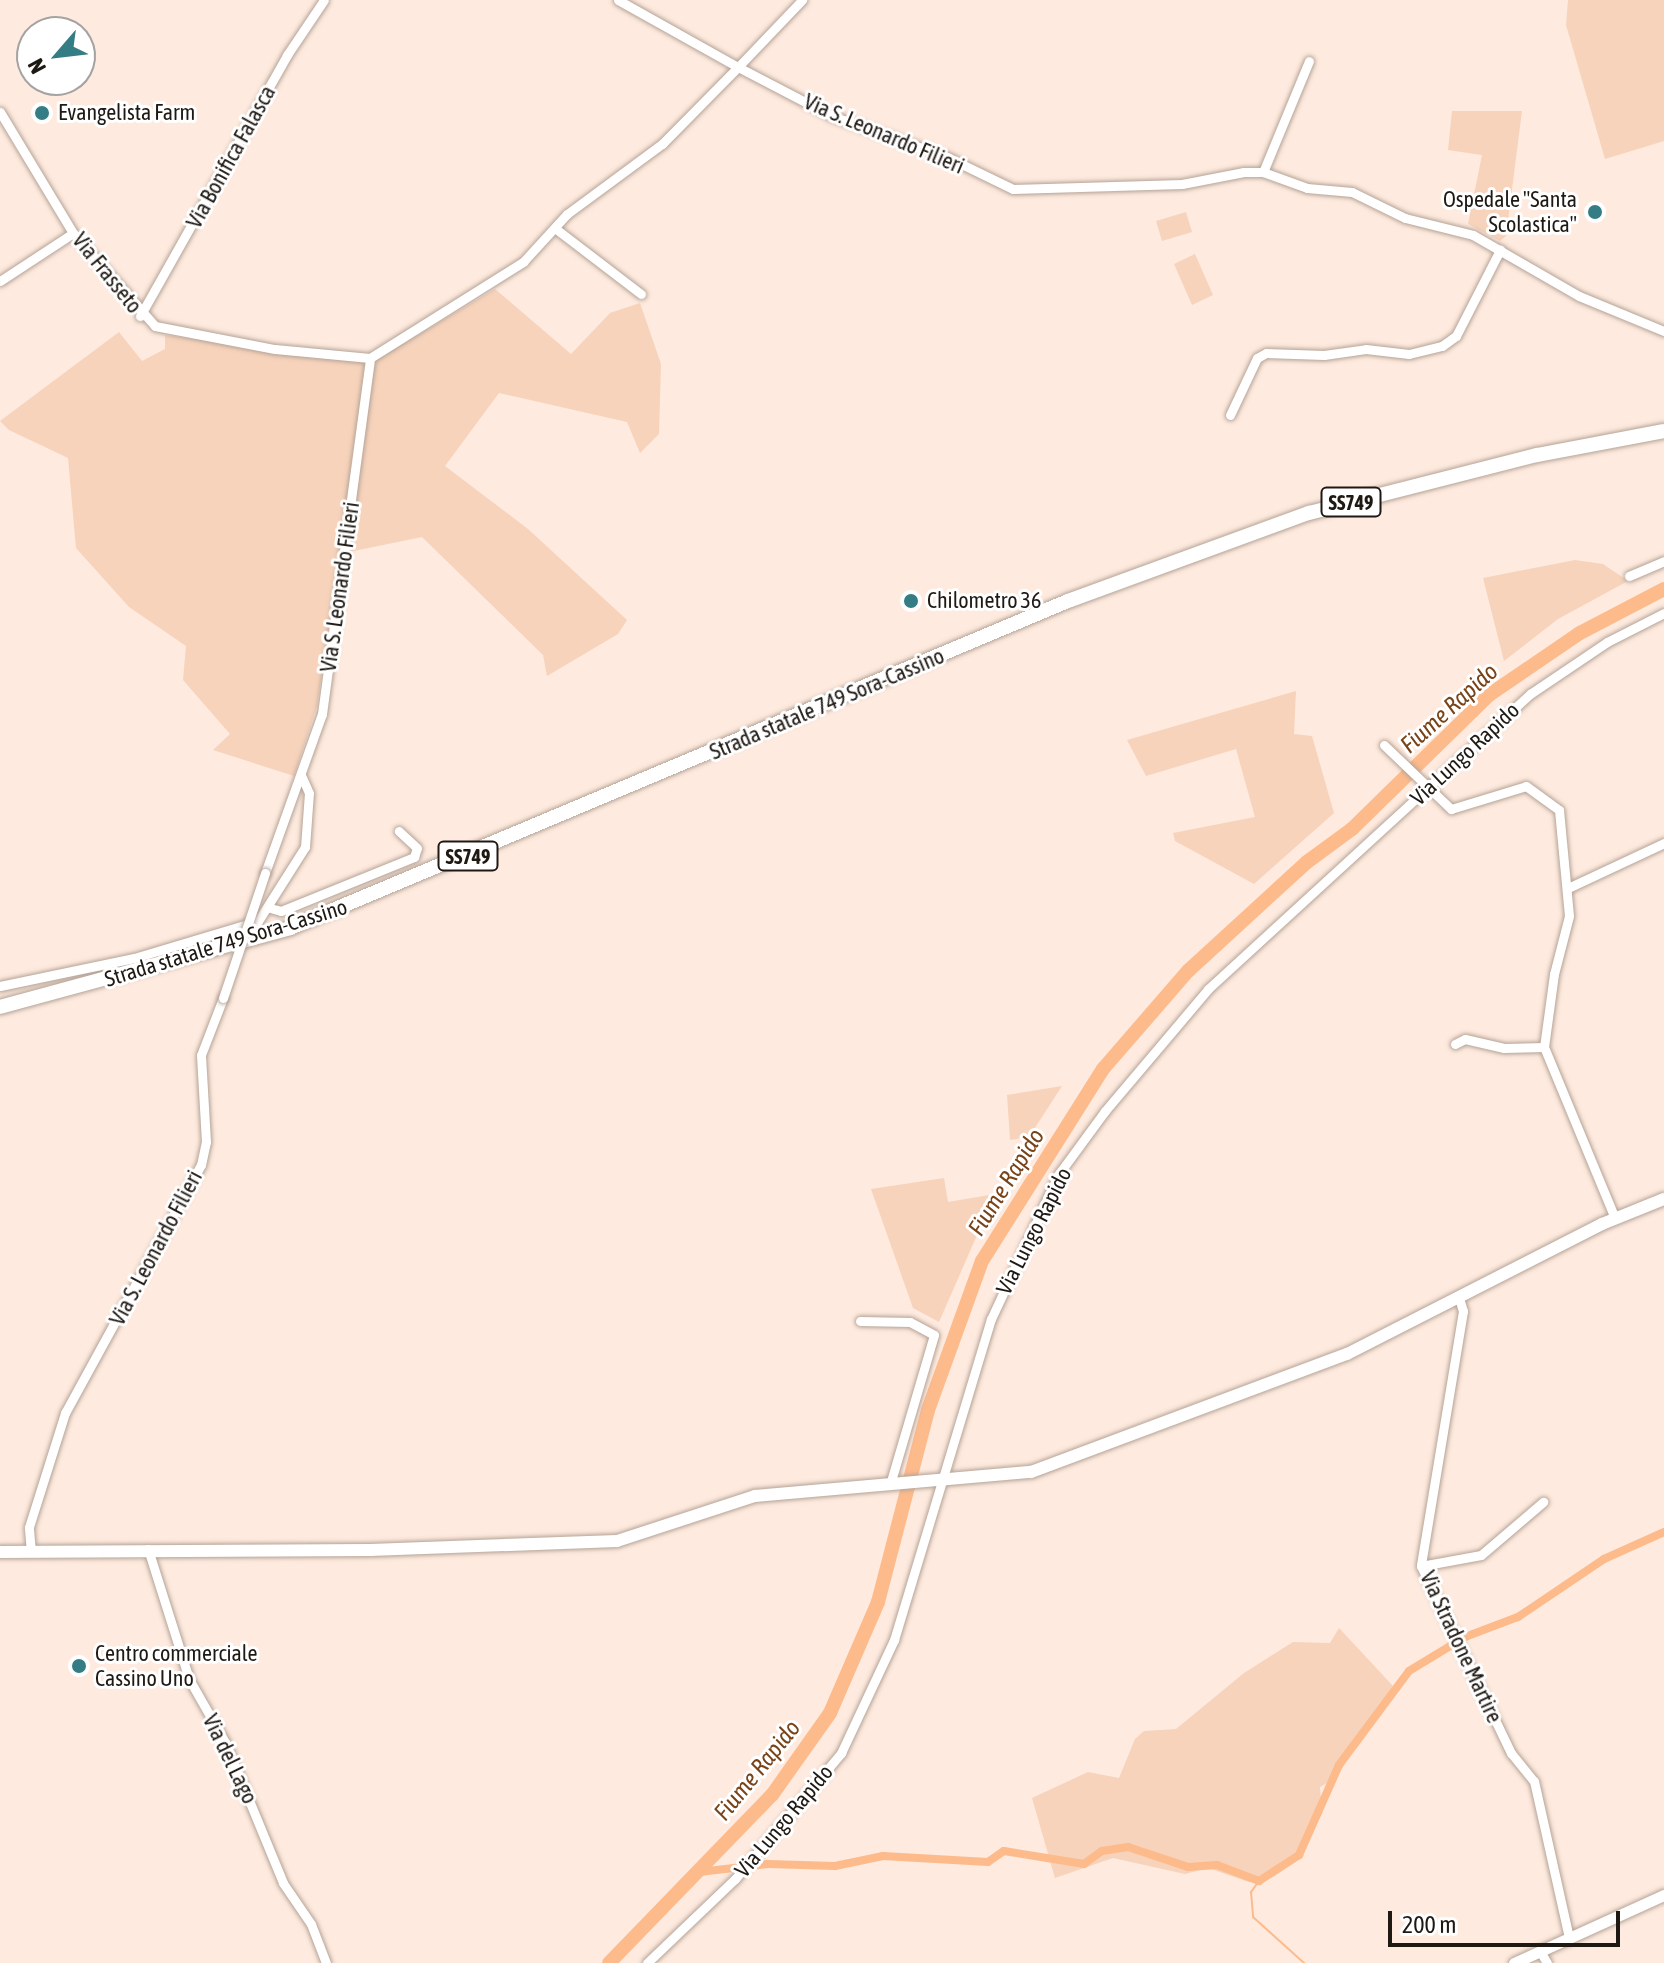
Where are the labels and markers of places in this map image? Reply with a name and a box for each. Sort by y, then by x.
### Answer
place label: Evangelista Farm [58,100,195,126]
marker: Evangelista Farm [33,104,51,122]
place label: Ospedale "Santa Scolastica" [1443,186,1577,238]
marker: Ospedale "Santa Scolastica" [1584,201,1606,223]
place label: Chilometro 36 [927,588,1041,614]
marker: Chilometro 36 [902,592,920,610]
place label: Centro commerciale Cassino Uno [95,1640,257,1692]
marker: Centro commerciale Cassino Uno [70,1657,88,1675]

